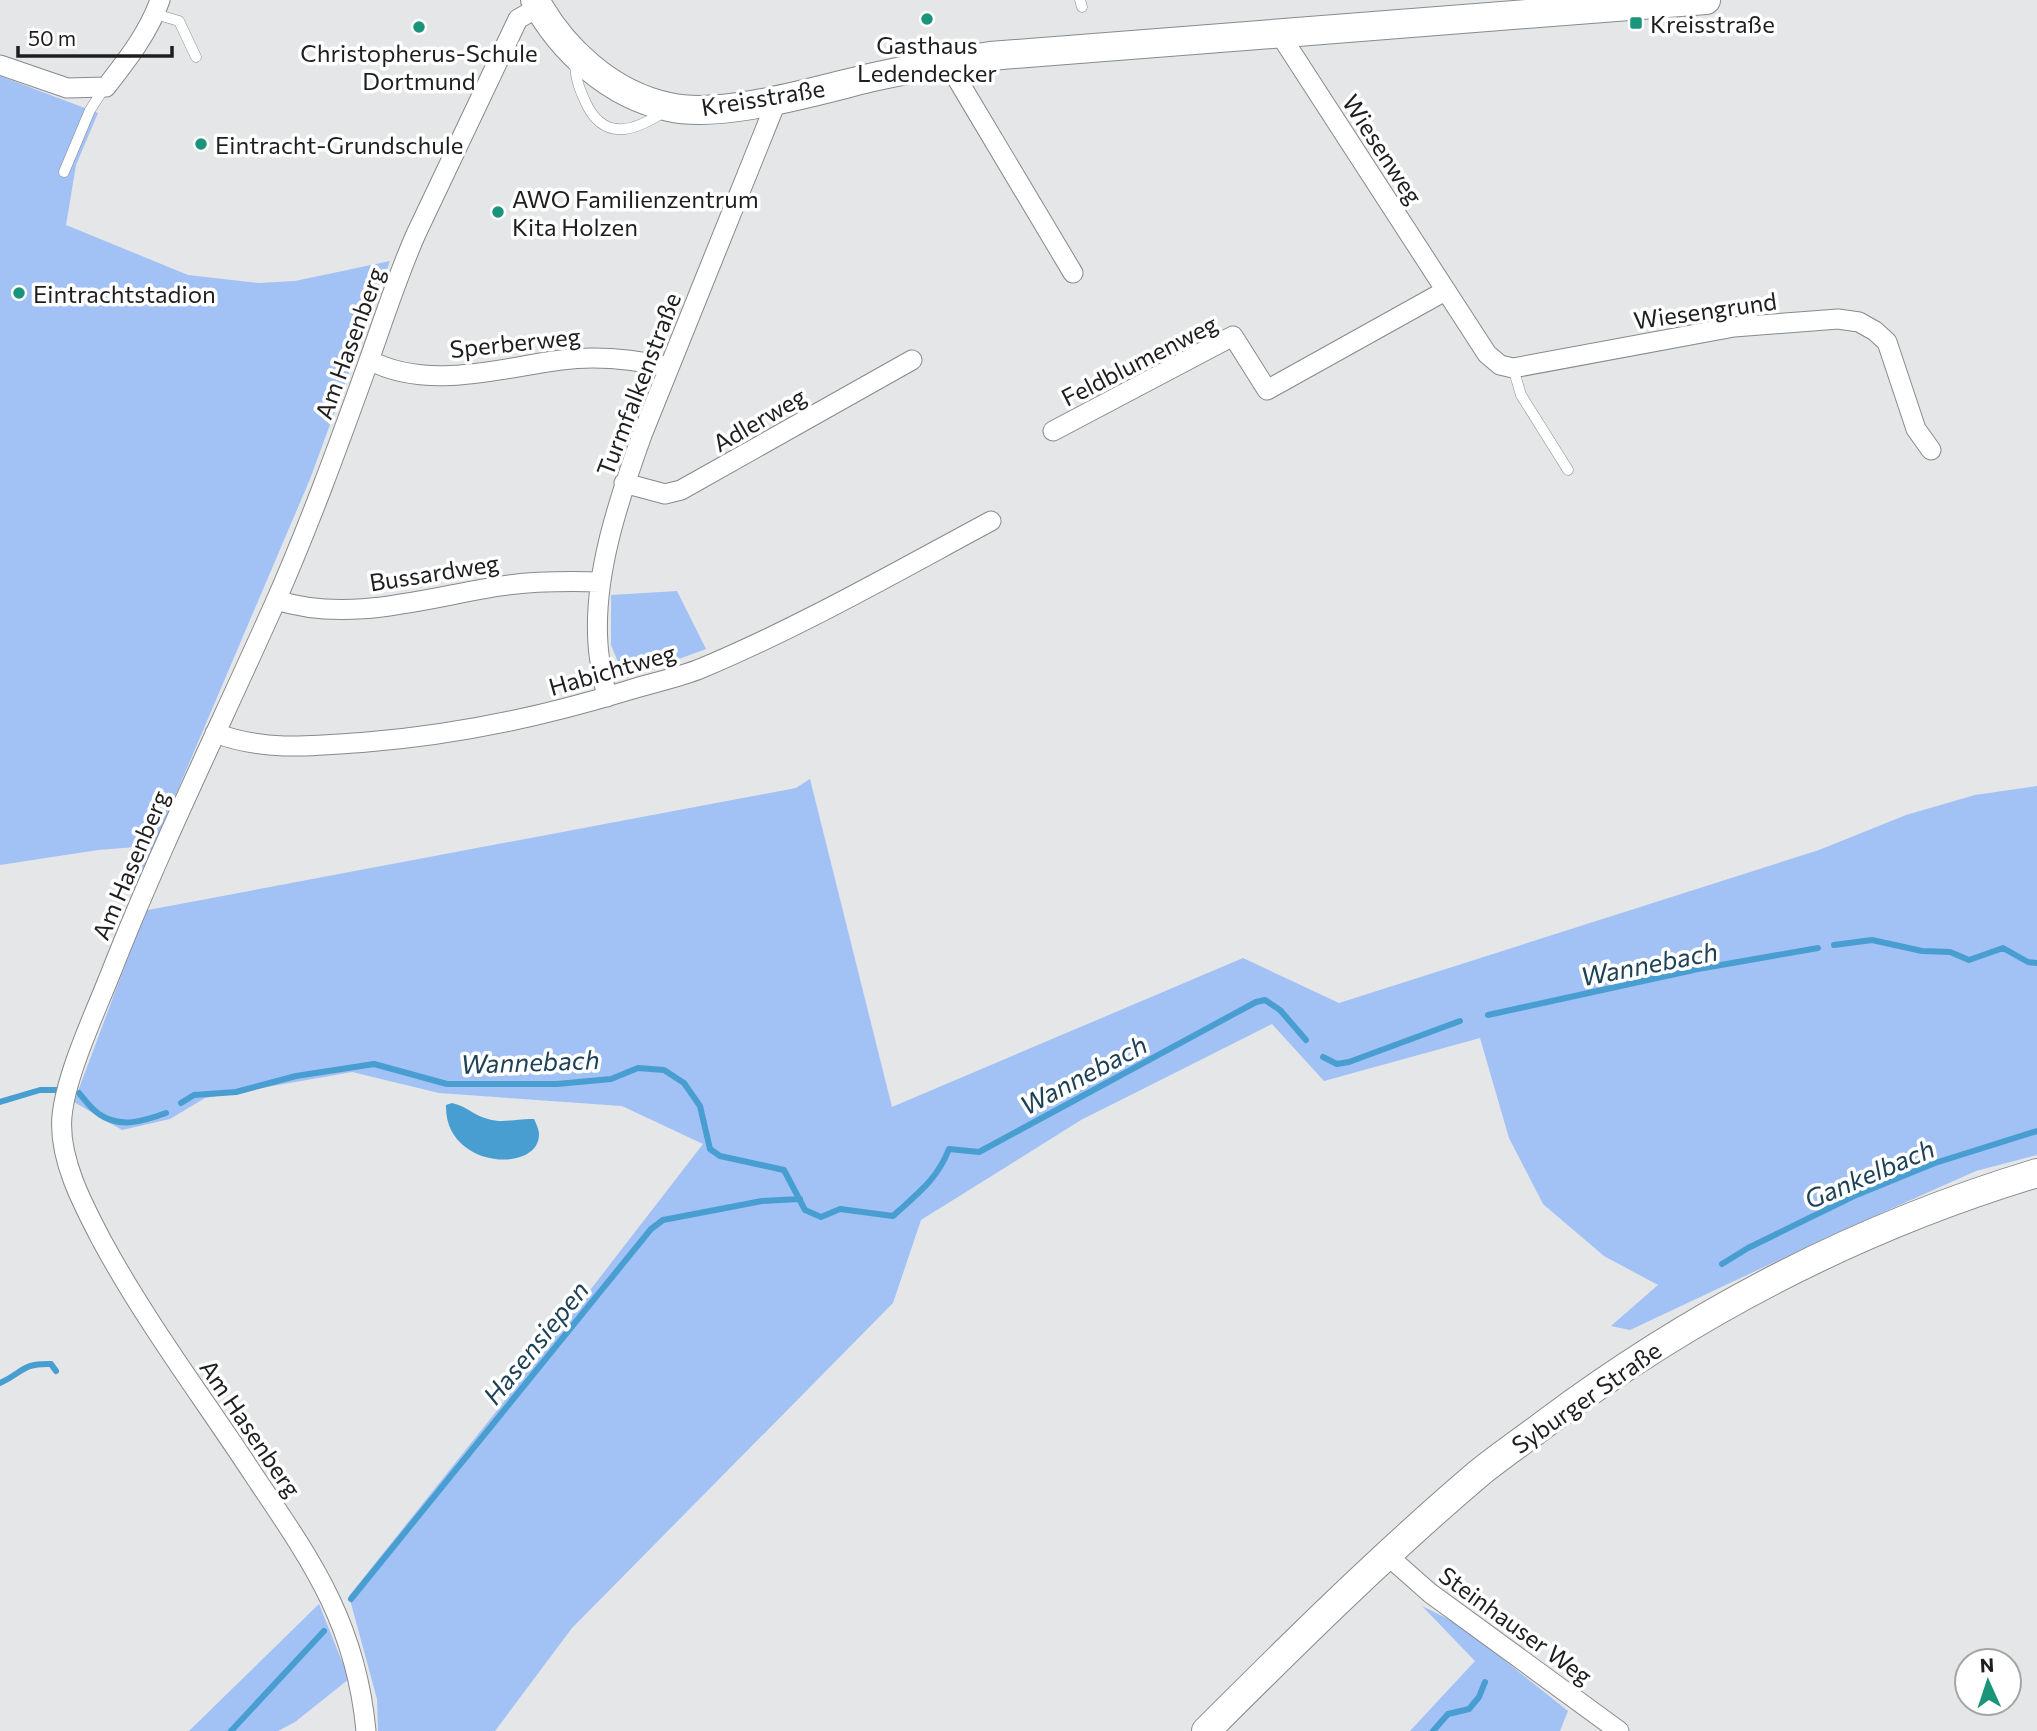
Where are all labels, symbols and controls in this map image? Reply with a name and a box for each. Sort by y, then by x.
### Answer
place label: Kreisstraße [1650,9,1775,38]
marker: Gasthaus Ledendecker [919,11,935,27]
scale bar [18,14,172,58]
marker: Kreisstraße [1628,15,1644,31]
marker: Christopherus-Schule Dortmund [411,19,427,35]
text: 50 m [28,25,76,50]
place label: Gasthaus Ledendecker [857,30,997,87]
place label: Christopherus-Schule Dortmund [300,38,538,95]
street label: Kreisstraße [699,73,827,121]
street label: Wiesenweg [1337,89,1429,209]
place label: Eintracht-Grundschule [215,130,463,159]
marker: Eintracht-Grundschule [193,136,209,152]
place label: AWO Familienzentrum Kita Holzen [512,184,759,241]
marker: AWO Familienzentrum Kita Holzen [490,204,506,220]
street label: Am Hasenberg [308,263,390,423]
place label: Eintrachtstadion [33,279,216,308]
marker: Eintrachtstadion [11,285,27,301]
street label: Wiesengrund [1632,286,1778,334]
street label: Turmfalkenstraße [590,288,686,480]
street label: Feldblumenweg [1056,308,1222,412]
street label: Sperberweg [448,321,582,363]
street label: Adlerweg [707,381,811,457]
street label: Bussardweg [367,547,501,597]
street label: Habichtweg [545,637,679,701]
street label: Am Hasenberg [86,786,174,944]
water label: Wannebach [1578,935,1720,991]
water label: Wannebach [1014,1028,1152,1120]
water label: Wannebach [460,1043,600,1079]
water label: Gankelbach [1799,1132,1939,1214]
water label: Hasensiepen [476,1274,594,1410]
street label: Syburger Straße [1506,1335,1666,1459]
street label: Am Hasenberg [194,1354,308,1502]
street label: Steinhauser Weg [1434,1560,1598,1690]
north arrow [1953,1647,2023,1717]
text: N [1979,1653,1995,1676]

